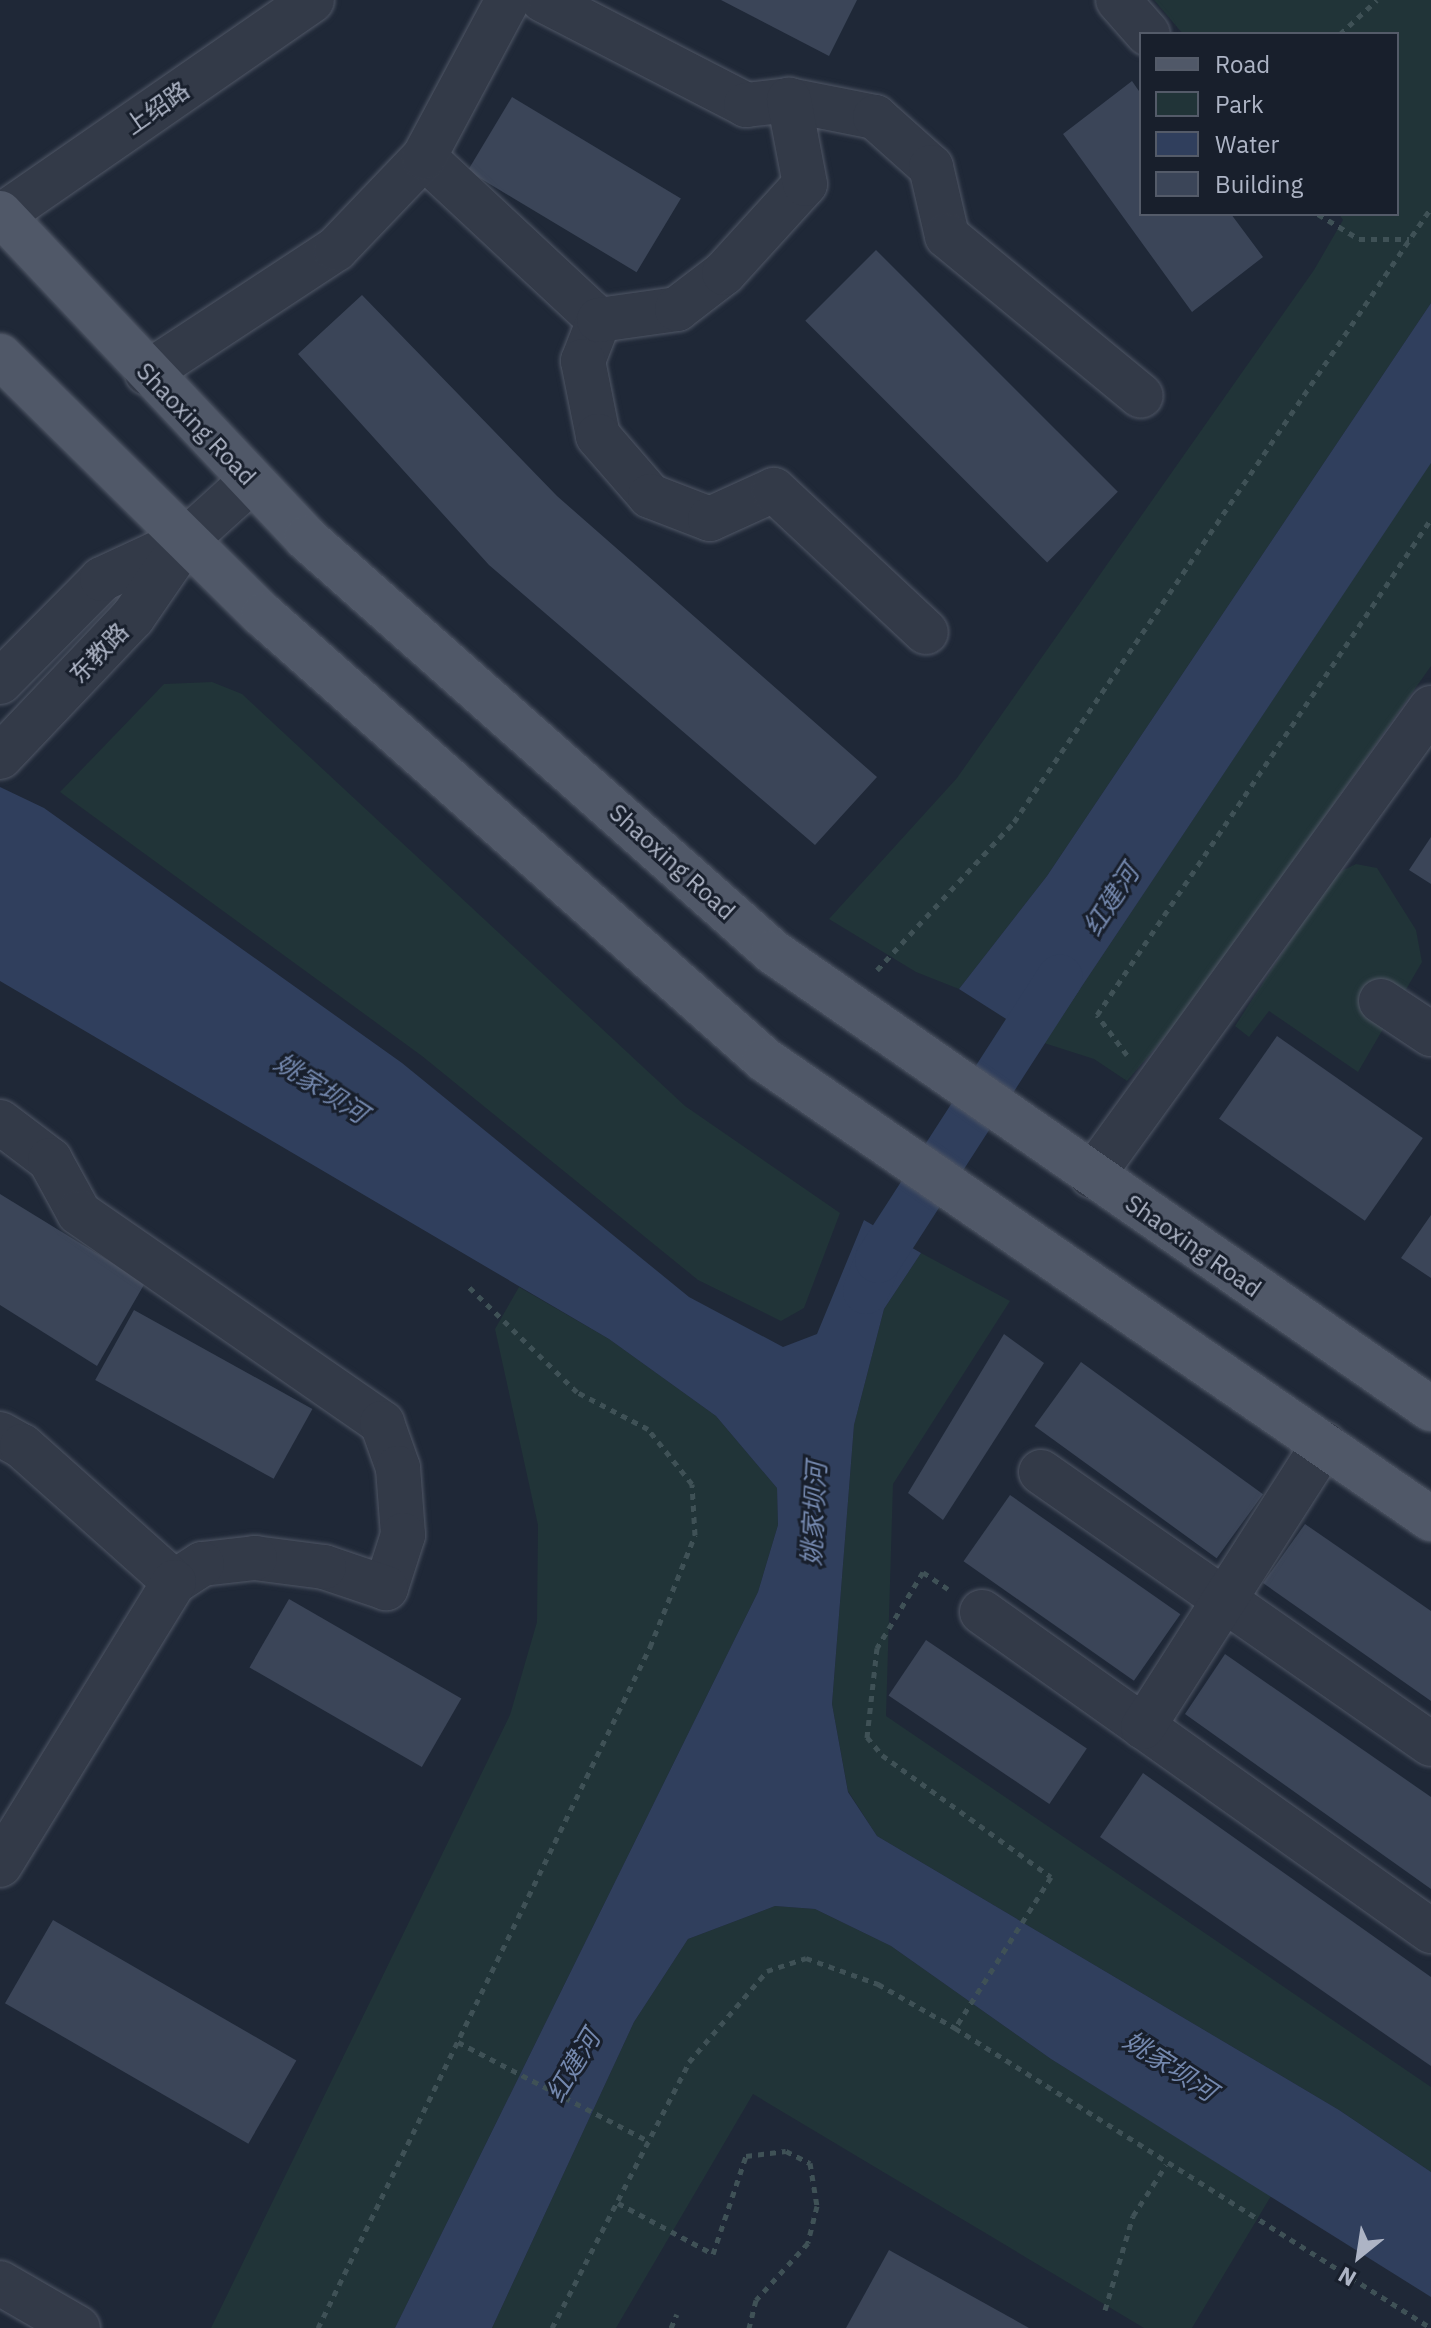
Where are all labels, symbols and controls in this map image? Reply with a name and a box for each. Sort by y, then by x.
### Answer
legend [1139,32,1399,216]
text: Road [1215,48,1270,80]
street label: 上绍路 [119,76,195,140]
text: Park [1215,88,1264,120]
text: Water [1215,128,1279,160]
text: Building [1215,168,1303,200]
street label: Shaoxing Road [130,357,262,491]
street label: 东教路 [64,617,134,689]
street label: Shaoxing Road [603,798,741,926]
water label: 红建河 [1077,859,1145,941]
water label: 姚家坝河 [269,1047,373,1129]
street label: Shaoxing Road [1120,1189,1266,1303]
water label: 姚家坝河 [796,1461,832,1567]
water label: 红建河 [540,2025,606,2107]
water label: 姚家坝河 [1118,2025,1222,2107]
north arrow [1319,2216,1399,2296]
text: N [1333,2261,1361,2294]

